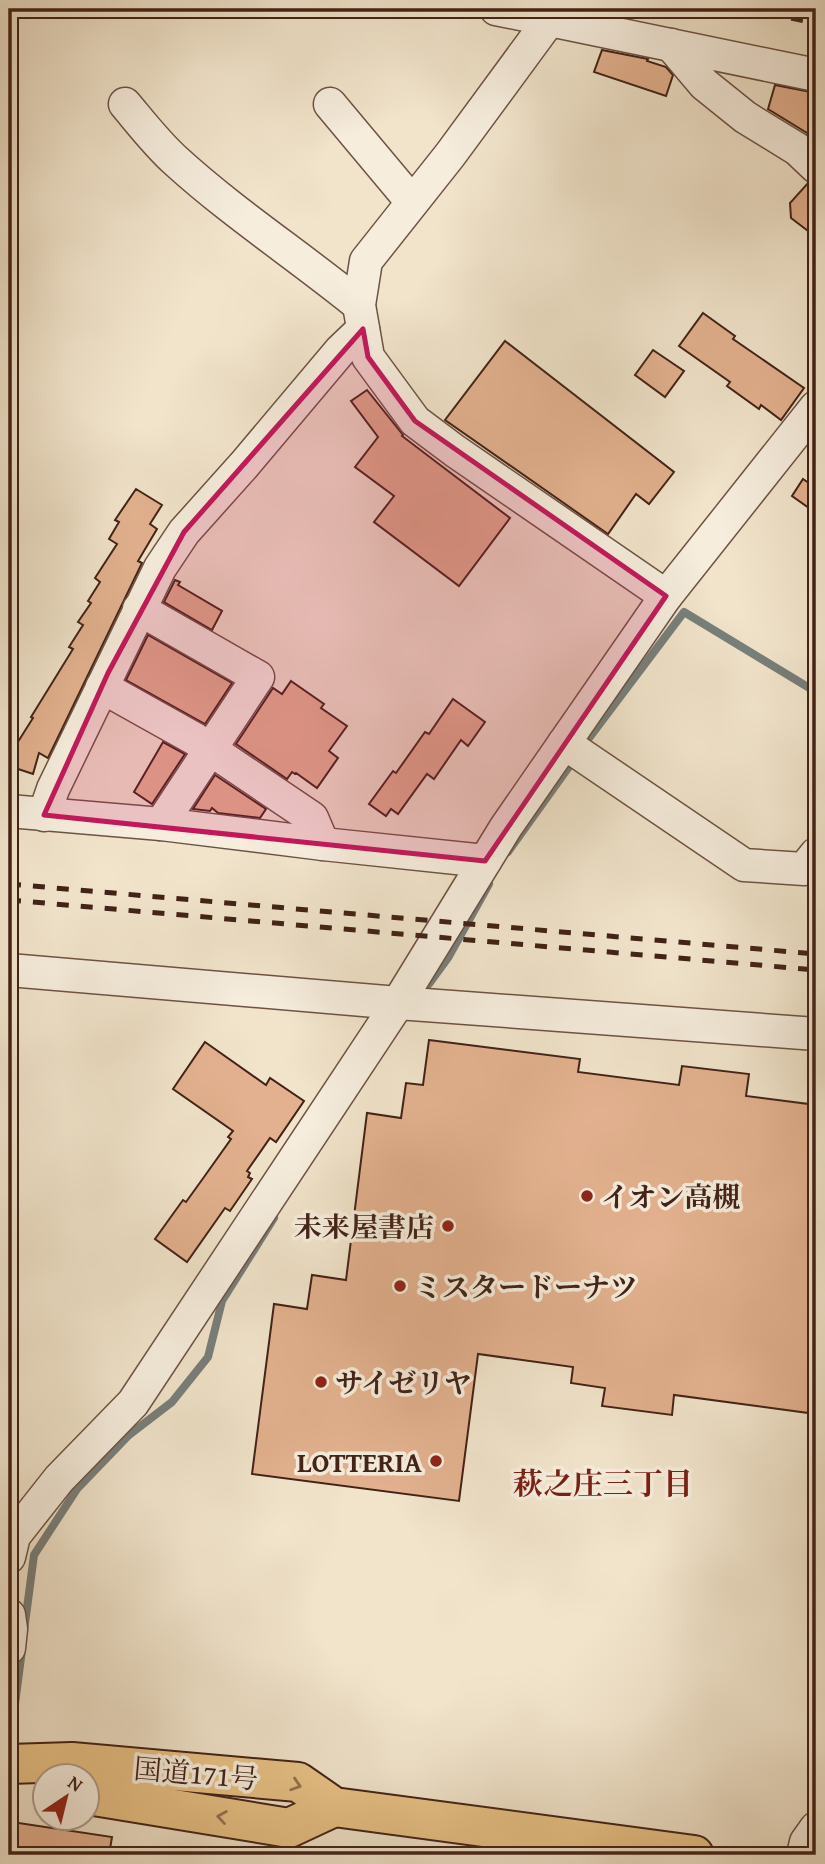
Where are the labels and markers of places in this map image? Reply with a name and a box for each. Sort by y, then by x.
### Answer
place label: イオン高槻 [601,1176,740,1217]
marker: イオン高槻 [579,1188,595,1204]
place label: 未来屋書店 [294,1206,434,1247]
marker: 未来屋書店 [440,1218,456,1234]
place label: ミスタードーナツ [414,1266,638,1307]
marker: ミスタードーナツ [392,1278,408,1294]
place label: サイゼリヤ [335,1362,472,1403]
marker: サイゼリヤ [313,1374,329,1390]
place label: LOTTERIA [297,1441,422,1482]
marker: LOTTERIA [428,1453,444,1469]

